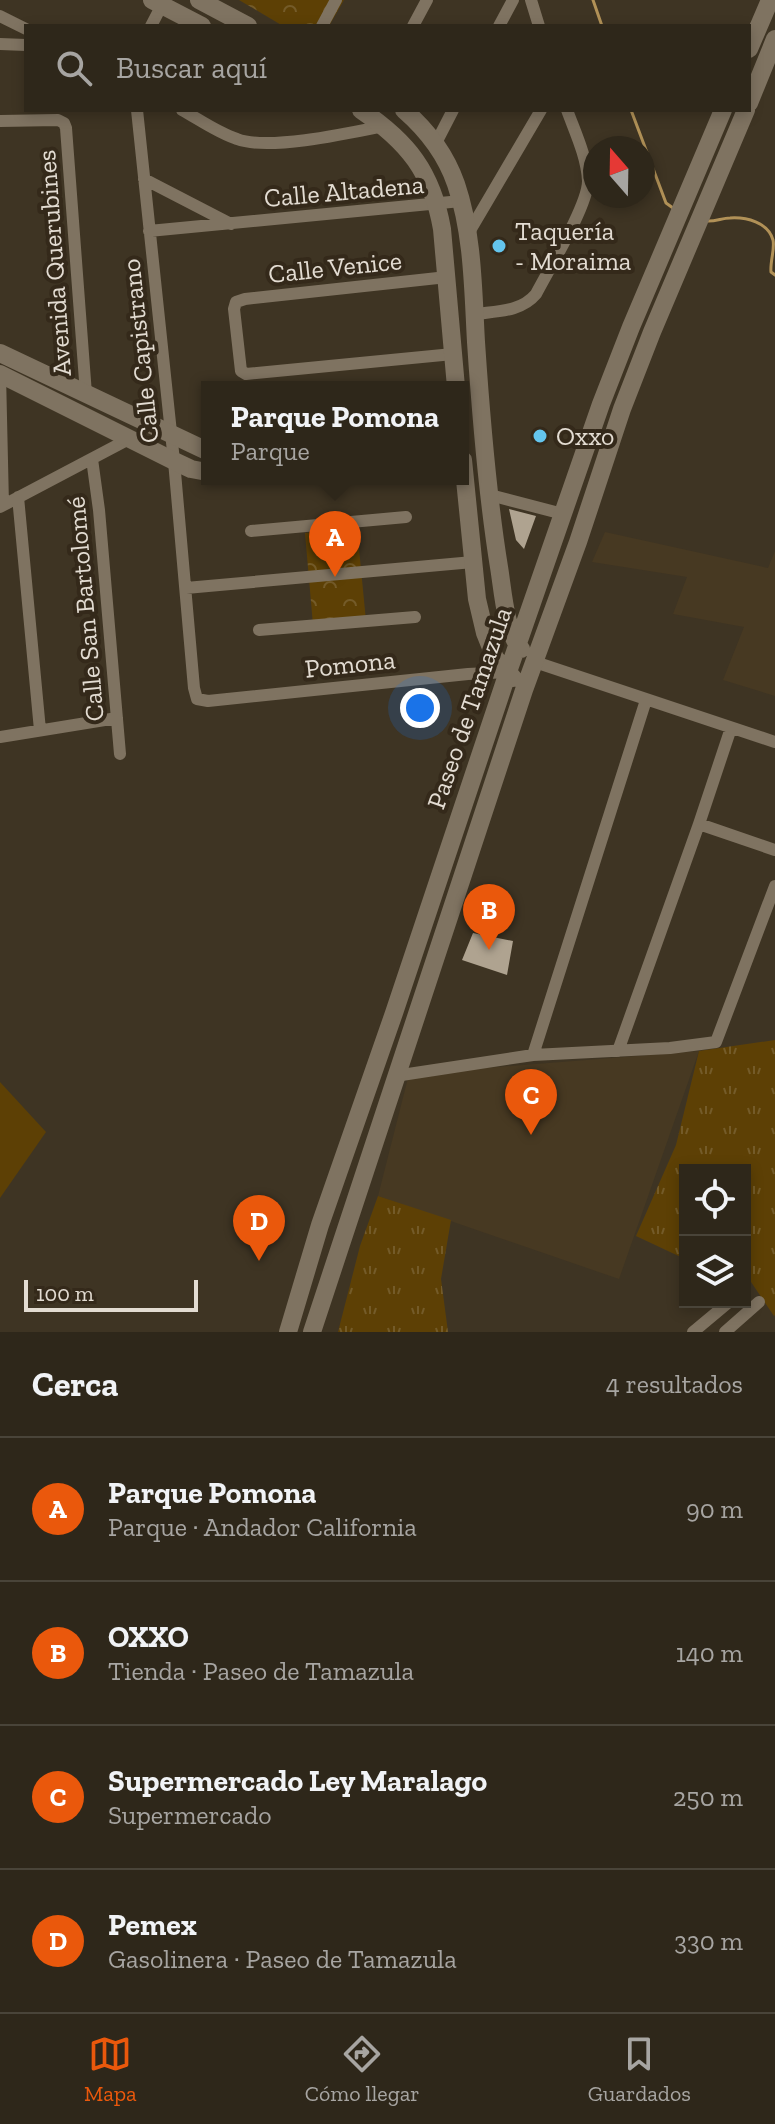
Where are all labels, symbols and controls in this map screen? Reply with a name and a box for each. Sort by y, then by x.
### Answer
search box [24,24,751,112]
icon: search [52,46,96,90]
text: Buscar aquí [116,50,267,86]
north arrow [583,136,655,208]
street label: Avenida Querubines [30,149,78,377]
street label: Calle Altadena [263,168,426,214]
place label: Taquería - Moraima [515,215,632,277]
marker: Taquería - Moraima [490,237,508,255]
street label: Calle Venice [267,244,403,290]
street label: Calle Capistrano [114,257,166,445]
popup [201,381,469,485]
text: Parque Pomona [231,399,439,435]
place label: Oxxo [556,420,614,452]
marker: Oxxo [531,427,549,445]
text: Parque [231,435,310,467]
street label: Calle San Bartolomé [59,495,111,723]
pin: A [309,511,361,577]
street label: Paseo de Tamazula [419,603,519,813]
street label: Pomona [303,643,397,685]
your location [400,688,440,728]
pin: B [463,884,515,950]
pin: C [505,1069,557,1135]
map controls [679,1164,751,1308]
button: locate [679,1164,751,1236]
pin: D [233,1195,285,1261]
button: layers [679,1236,751,1308]
scale bar [24,1276,198,1312]
text: 100 m [36,1280,94,1307]
text: Cerca [32,1364,119,1405]
text: 4 resultados [606,1368,743,1400]
text: Parque Pomona [108,1475,316,1511]
text: A [49,1493,67,1525]
text: 90 m [686,1493,743,1525]
text: Parque · Andador California [108,1511,417,1543]
text: OXXO [108,1619,189,1655]
text: B [50,1637,66,1669]
text: 140 m [676,1637,743,1669]
text: Tienda · Paseo de Tamazula [108,1655,414,1687]
text: Supermercado Ley Maralago [108,1763,487,1799]
text: C [50,1781,66,1813]
text: 250 m [673,1781,743,1813]
text: Supermercado [108,1799,272,1831]
text: Pemex [108,1907,197,1943]
text: D [49,1925,67,1957]
text: 330 m [674,1925,743,1957]
text: Gasolinera · Paseo de Tamazula [108,1943,457,1975]
tab: Mapa [84,2032,137,2107]
tab: Cómo llegar [305,2032,420,2107]
tab: Guardados [588,2032,691,2107]

